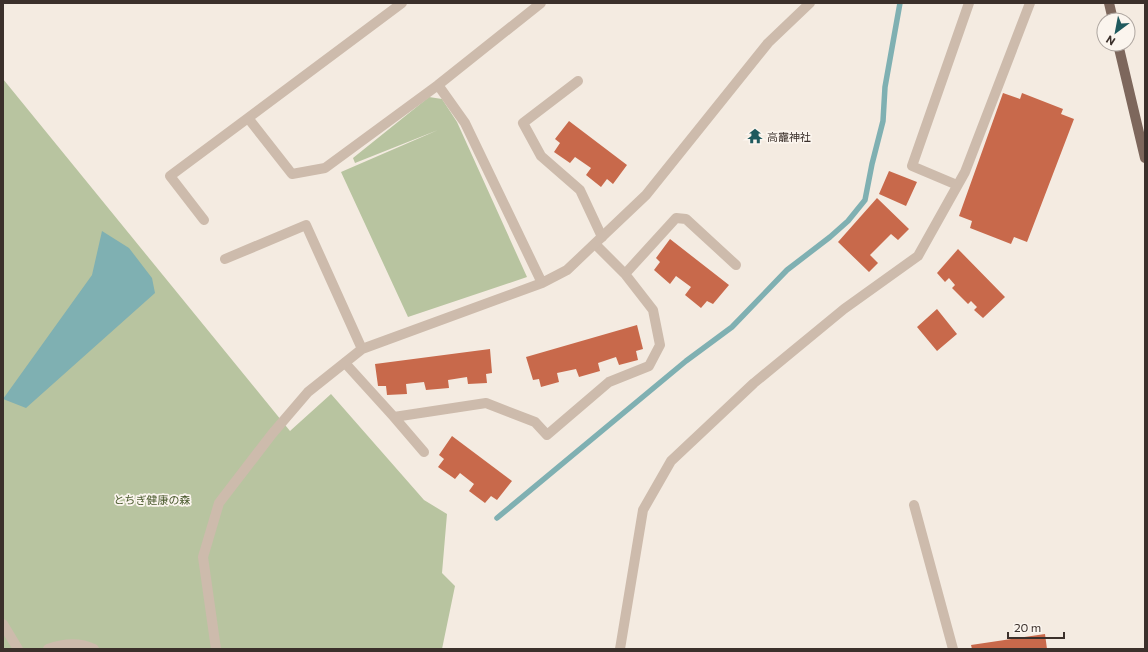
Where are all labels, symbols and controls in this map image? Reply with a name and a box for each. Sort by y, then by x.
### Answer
north arrow [1096,12,1136,52]
text: N [1103,33,1117,49]
temple icon: 高靇神社 [746,127,764,145]
place label: 高靇神社 [767,130,811,143]
park label: とちぎ健康の森 [114,493,191,506]
scale bar [1008,614,1064,640]
text: 20 m [1014,620,1041,634]

